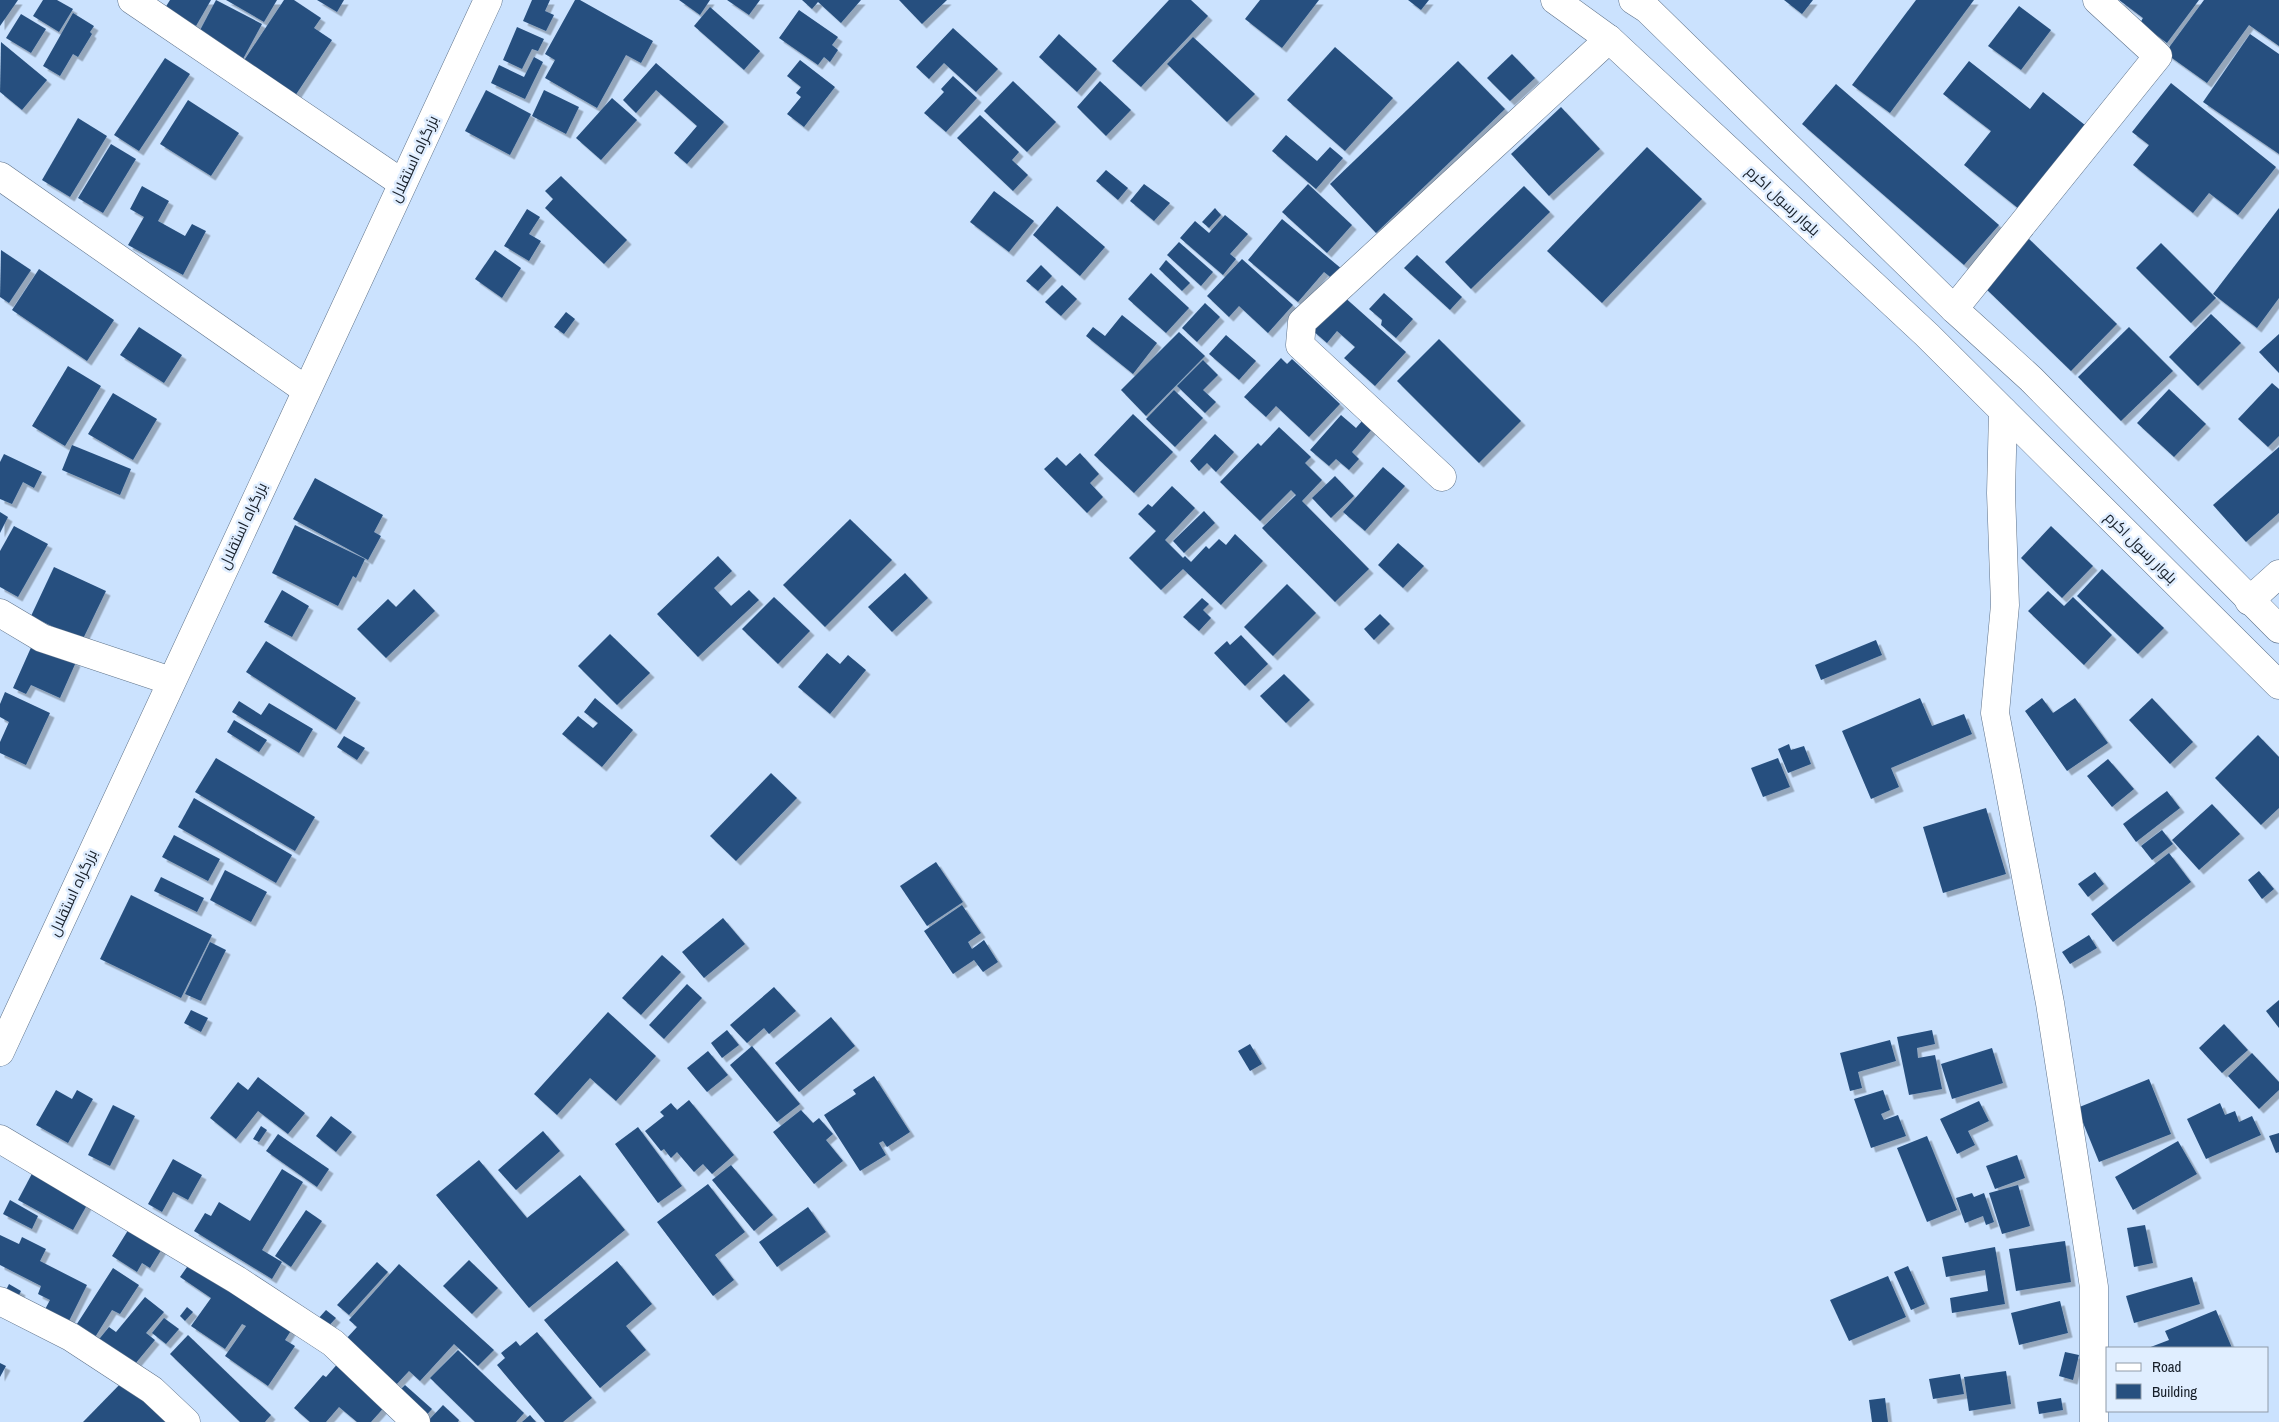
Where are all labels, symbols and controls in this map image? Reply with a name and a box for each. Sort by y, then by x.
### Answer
street label: بزرگراه استقلال [384,112,443,206]
street label: بلوار رسول اکرم [1742,161,1825,241]
street label: بزرگراه استقلال [213,479,272,573]
street label: بلوار رسول اکرم [2101,507,2182,588]
street label: بزرگراه استقلال [43,846,102,940]
legend [2106,1347,2269,1412]
text: Road [2152,1356,2181,1377]
text: Building [2152,1381,2197,1402]

